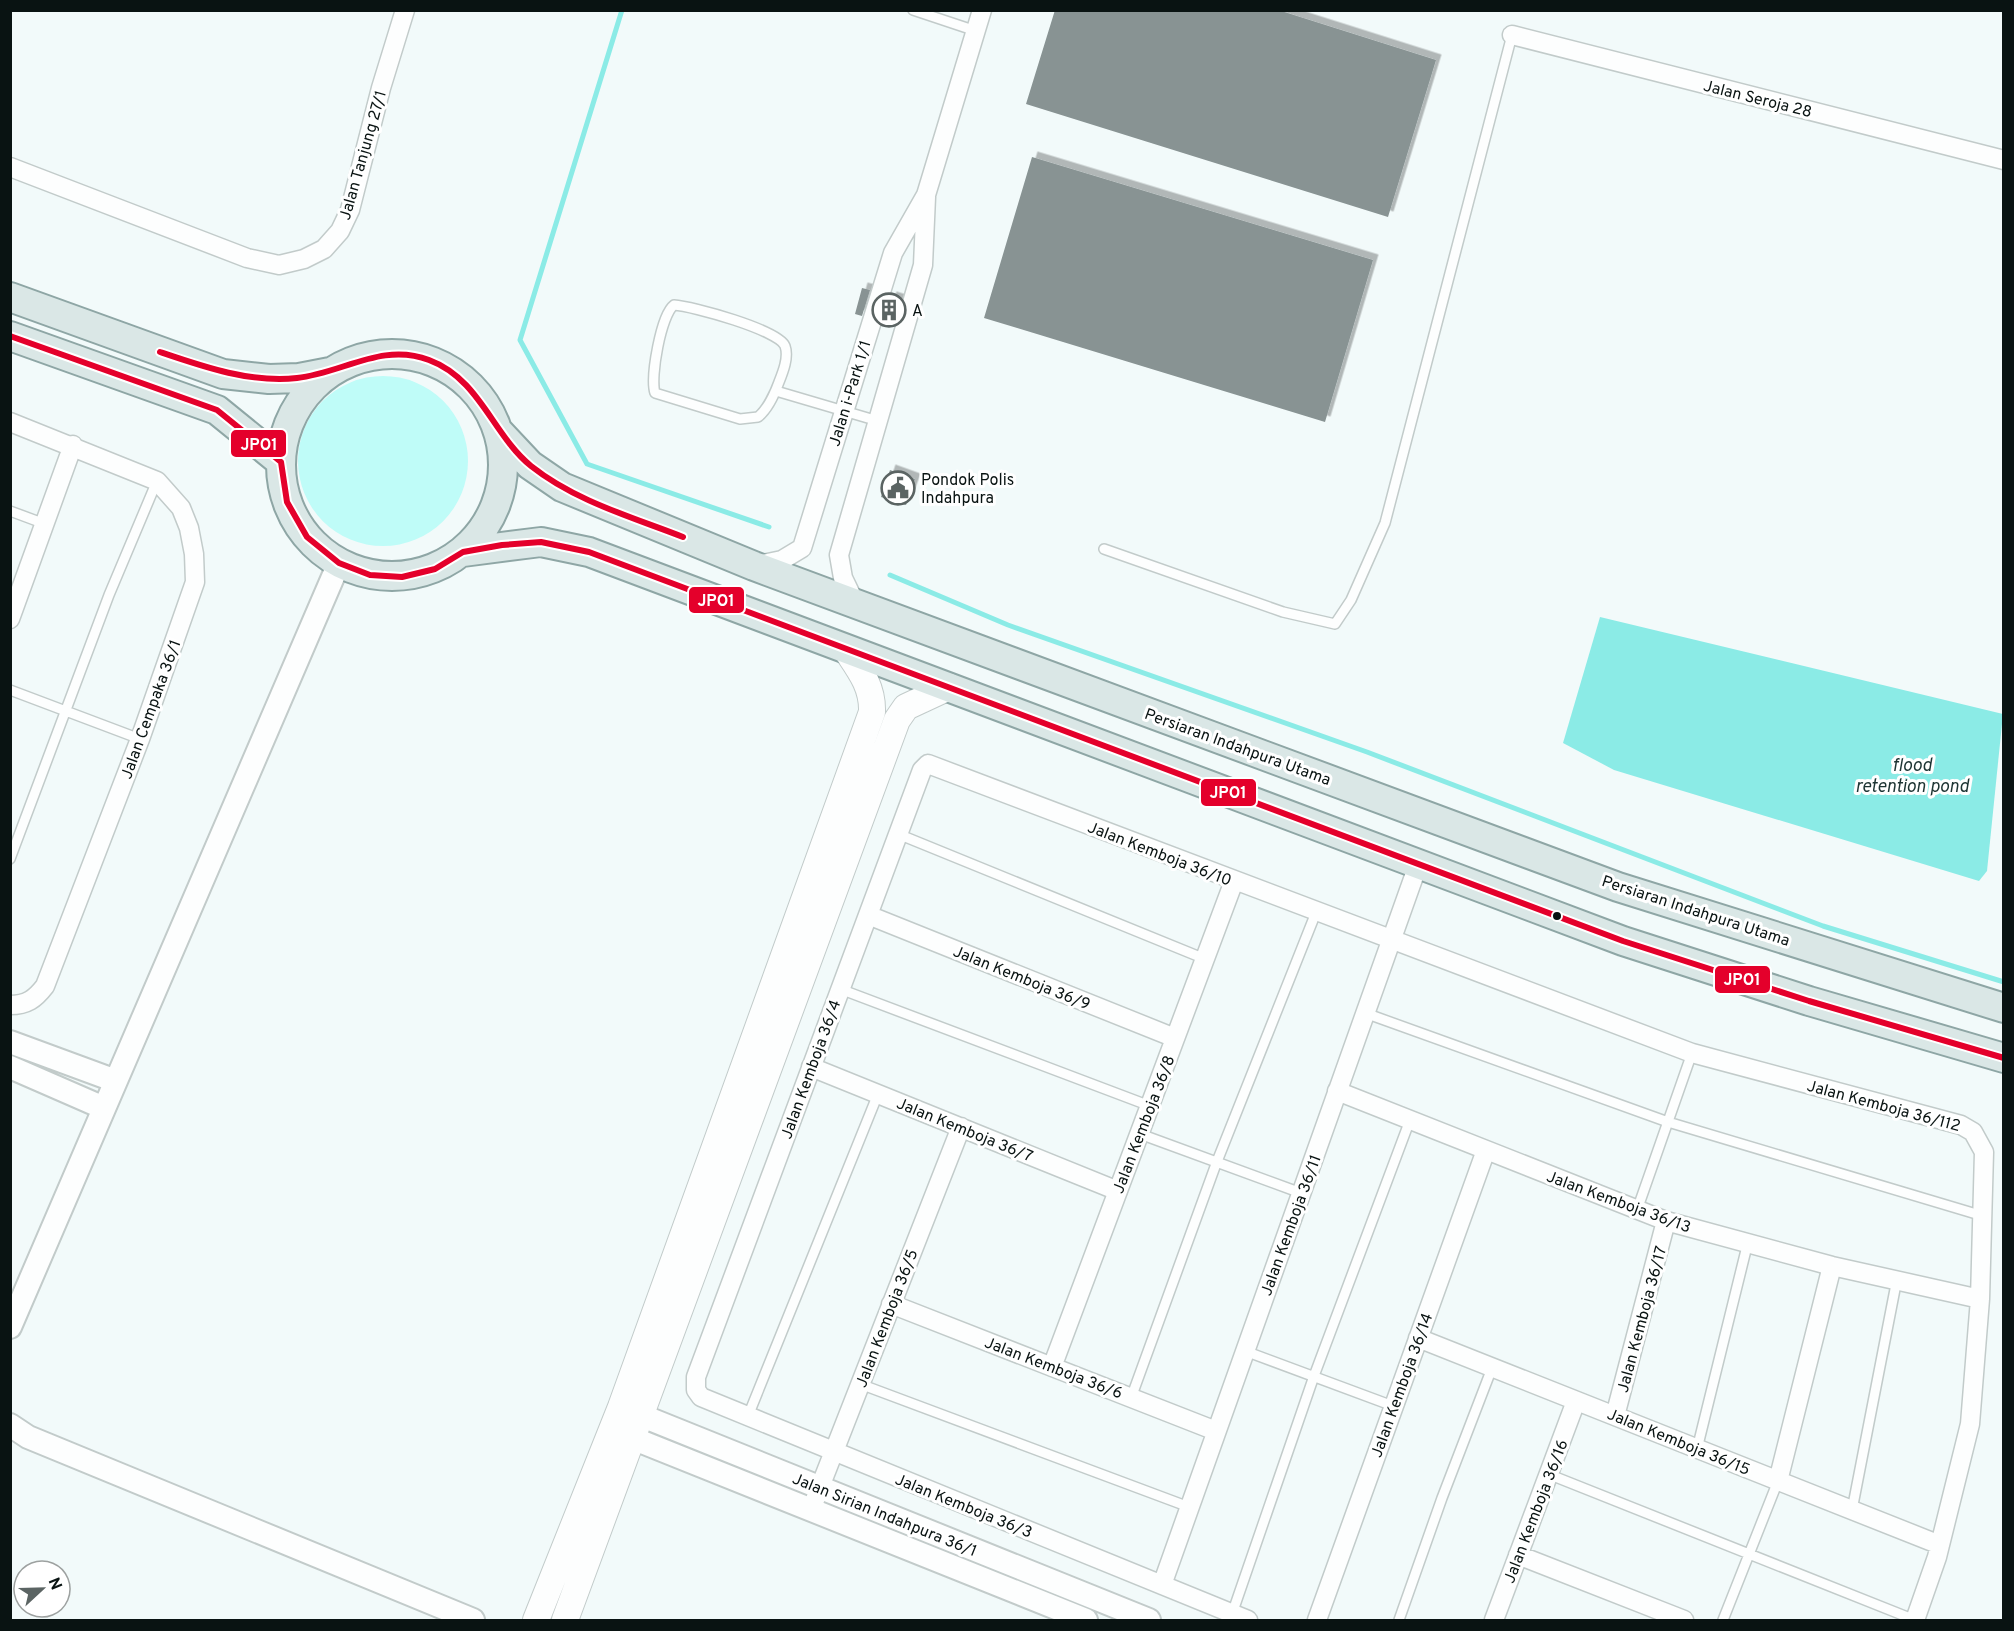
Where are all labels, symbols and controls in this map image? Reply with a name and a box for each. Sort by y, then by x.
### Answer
street label: Jalan Seroja 28 [1701,77,1814,123]
street label: Jalan Tanjung 27/1 [336,89,392,223]
building icon: A [871,292,907,328]
place label: A [912,302,923,322]
street label: Jalan i-Park 1/1 [825,338,876,449]
line badge: JPO1 [230,429,287,458]
text: JPO1 [240,436,278,456]
public building icon: Pondok Polis Indahpura [880,470,916,506]
place label: Pondok Polis Indahpura [921,471,1014,509]
line badge: JPO1 [688,586,745,614]
text: JPO1 [697,592,735,612]
street label: Jalan Cempaka 36/1 [117,637,186,782]
street label: Persiaran Indahpura Utama [1141,705,1333,791]
water label: flood retention pond [1855,755,1970,799]
line badge: JPO1 [1200,778,1257,807]
text: JPO1 [1209,784,1247,804]
street label: Jalan Kemboja 36/10 [1084,818,1234,892]
street label: Persiaran Indahpura Utama [1599,872,1792,952]
unlabelled marker [1551,910,1563,922]
street label: Jalan Kemboja 36/9 [950,942,1093,1016]
line badge: JPO1 [1714,965,1771,994]
text: JPO1 [1723,971,1761,991]
street label: Jalan Kemboja 36/4 [777,997,846,1142]
street label: Jalan Kemboja 36/8 [1109,1053,1180,1197]
street label: Jalan Kemboja 36/112 [1804,1077,1963,1137]
street label: Jalan Kemboja 36/7 [893,1094,1035,1167]
street label: Jalan Kemboja 36/11 [1257,1152,1327,1299]
street label: Jalan Kemboja 36/13 [1543,1167,1693,1238]
street label: Jalan Kemboja 36/17 [1614,1244,1672,1395]
street label: Jalan Kemboja 36/5 [852,1247,923,1391]
street label: Jalan Kemboja 36/14 [1367,1311,1438,1461]
street label: Jalan Kemboja 36/6 [981,1333,1125,1404]
street label: Jalan Kemboja 36/15 [1604,1405,1753,1481]
street label: Jalan Kemboja 36/16 [1500,1437,1573,1586]
street label: Jalan Sirian Indahpura 36/1 [789,1470,980,1562]
street label: Jalan Kemboja 36/3 [892,1470,1035,1544]
north arrow [12,1559,72,1619]
text: N [43,1575,65,1593]

